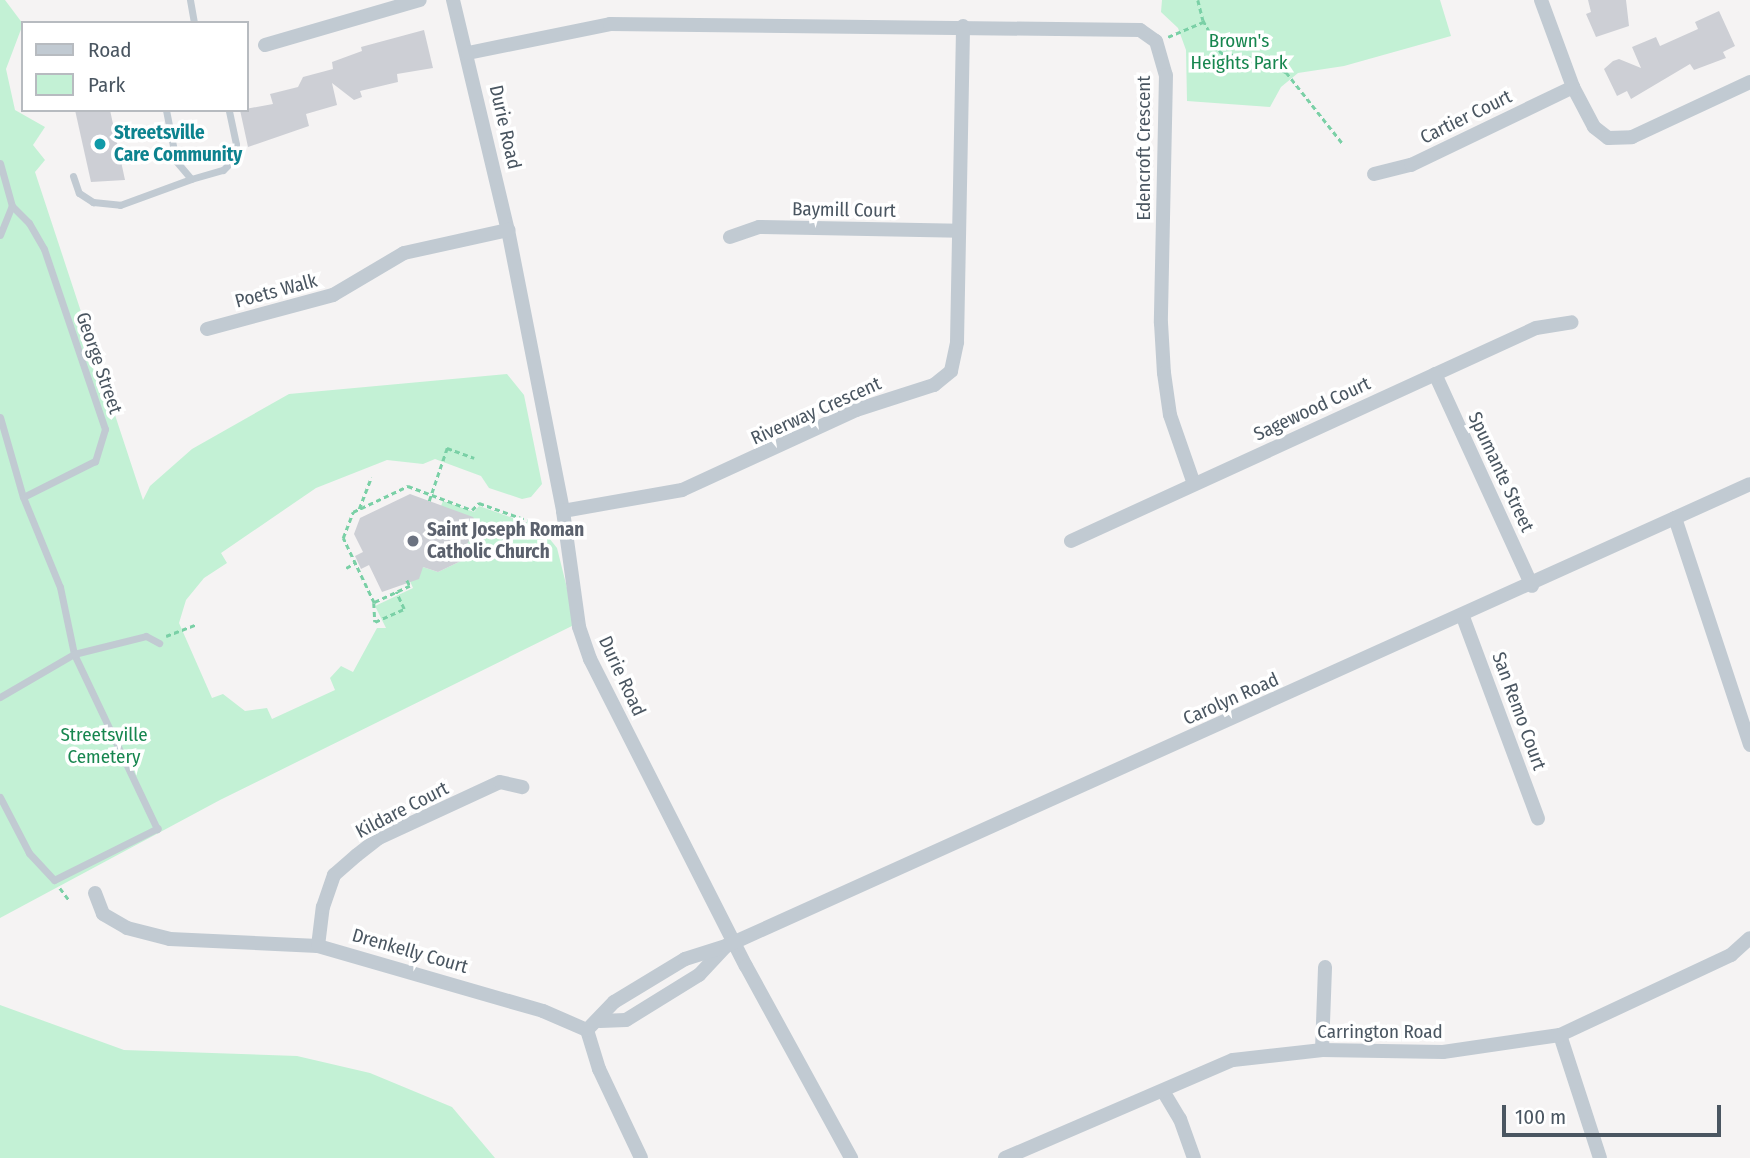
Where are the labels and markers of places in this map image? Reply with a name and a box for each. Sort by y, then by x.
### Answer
place label: Streetsville Care Community [114,122,242,166]
marker: Streetsville Care Community [92,136,108,152]
place label: Saint Joseph Roman Catholic Church [427,519,584,563]
marker: Saint Joseph Roman Catholic Church [405,533,421,549]

